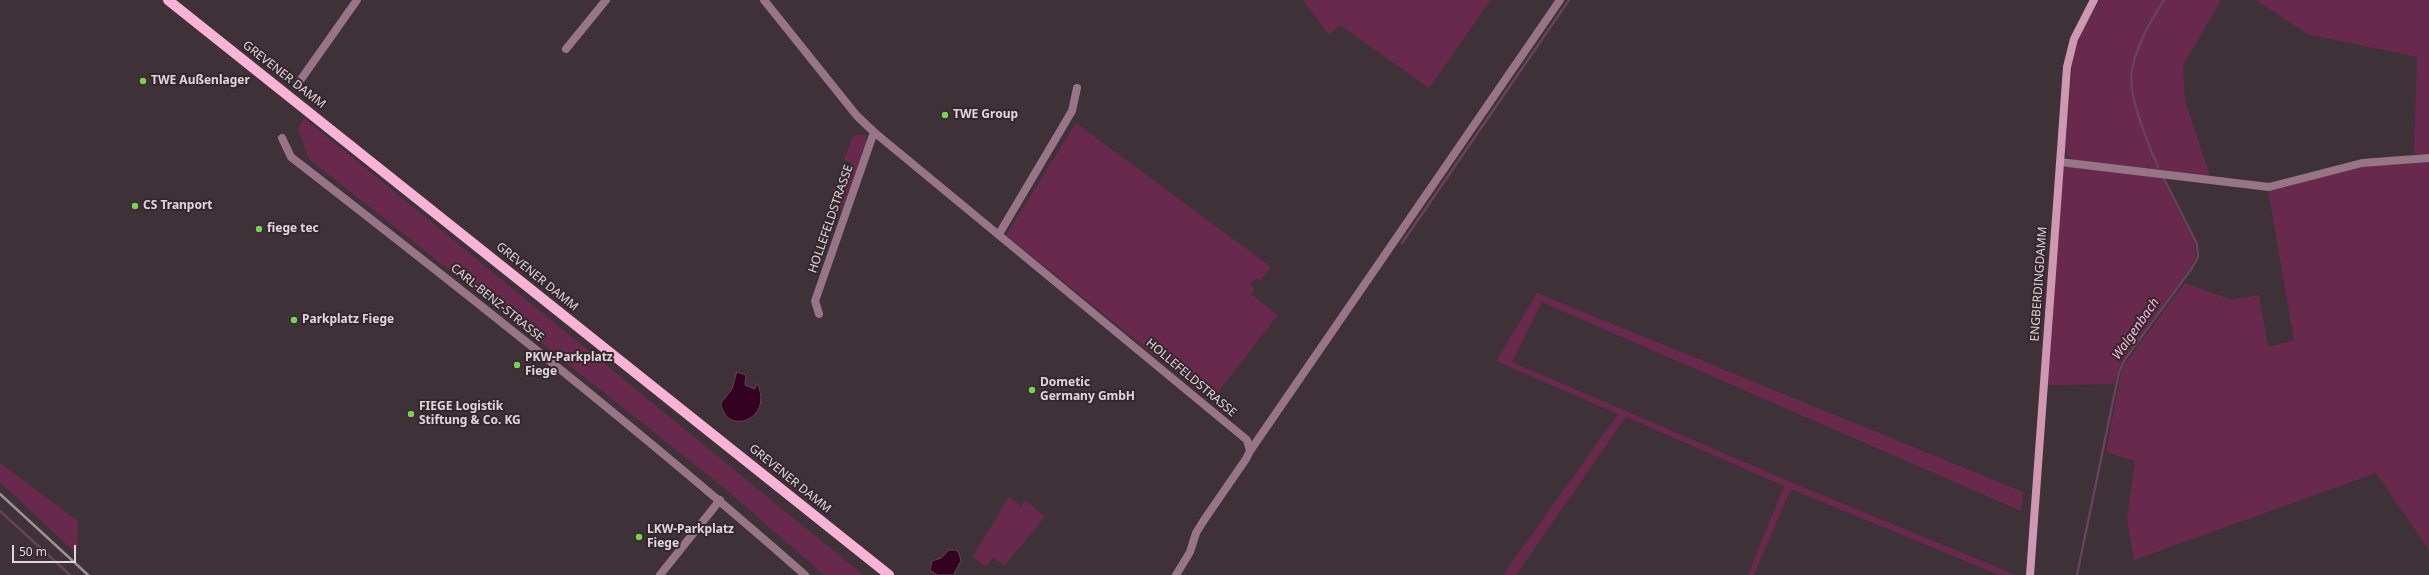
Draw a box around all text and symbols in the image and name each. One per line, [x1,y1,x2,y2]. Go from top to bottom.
street label: GREVENER DAMM [240,38,328,112]
place label: TWE Außenlager [151,74,250,88]
marker: TWE Außenlager [138,76,148,86]
place label: TWE Group [953,108,1018,122]
marker: TWE Group [940,110,950,120]
street label: HOLLEFELDSTRASSE [806,163,856,275]
place label: CS Tranport [143,199,213,213]
marker: CS Tranport [130,201,140,211]
place label: fiege tec [267,222,319,236]
marker: fiege tec [254,224,264,234]
street label: ENGBERDINGDAMM [2028,226,2050,342]
street label: GREVENER DAMM [493,240,581,314]
street label: CARL-BENZ-STRASSE [448,261,546,345]
water label: Walgenbach [2109,295,2163,363]
place label: Parkplatz Fiege [302,313,394,327]
marker: Parkplatz Fiege [289,315,299,325]
street label: HOLLEFELDSTRASSE [1143,336,1239,420]
place label: PKW-Parkplatz Fiege [525,351,613,379]
marker: PKW-Parkplatz Fiege [512,360,522,370]
place label: Dometic Germany GmbH [1040,376,1135,404]
marker: Dometic Germany GmbH [1027,385,1037,395]
place label: FIEGE Logistik Stiftung & Co. KG [419,400,521,428]
marker: FIEGE Logistik Stiftung & Co. KG [406,409,416,419]
street label: GREVENER DAMM [746,442,834,516]
place label: LKW-Parkplatz Fiege [647,523,734,551]
marker: LKW-Parkplatz Fiege [634,532,644,542]
scale bar [14,537,78,563]
text: 50 m [19,543,47,560]

